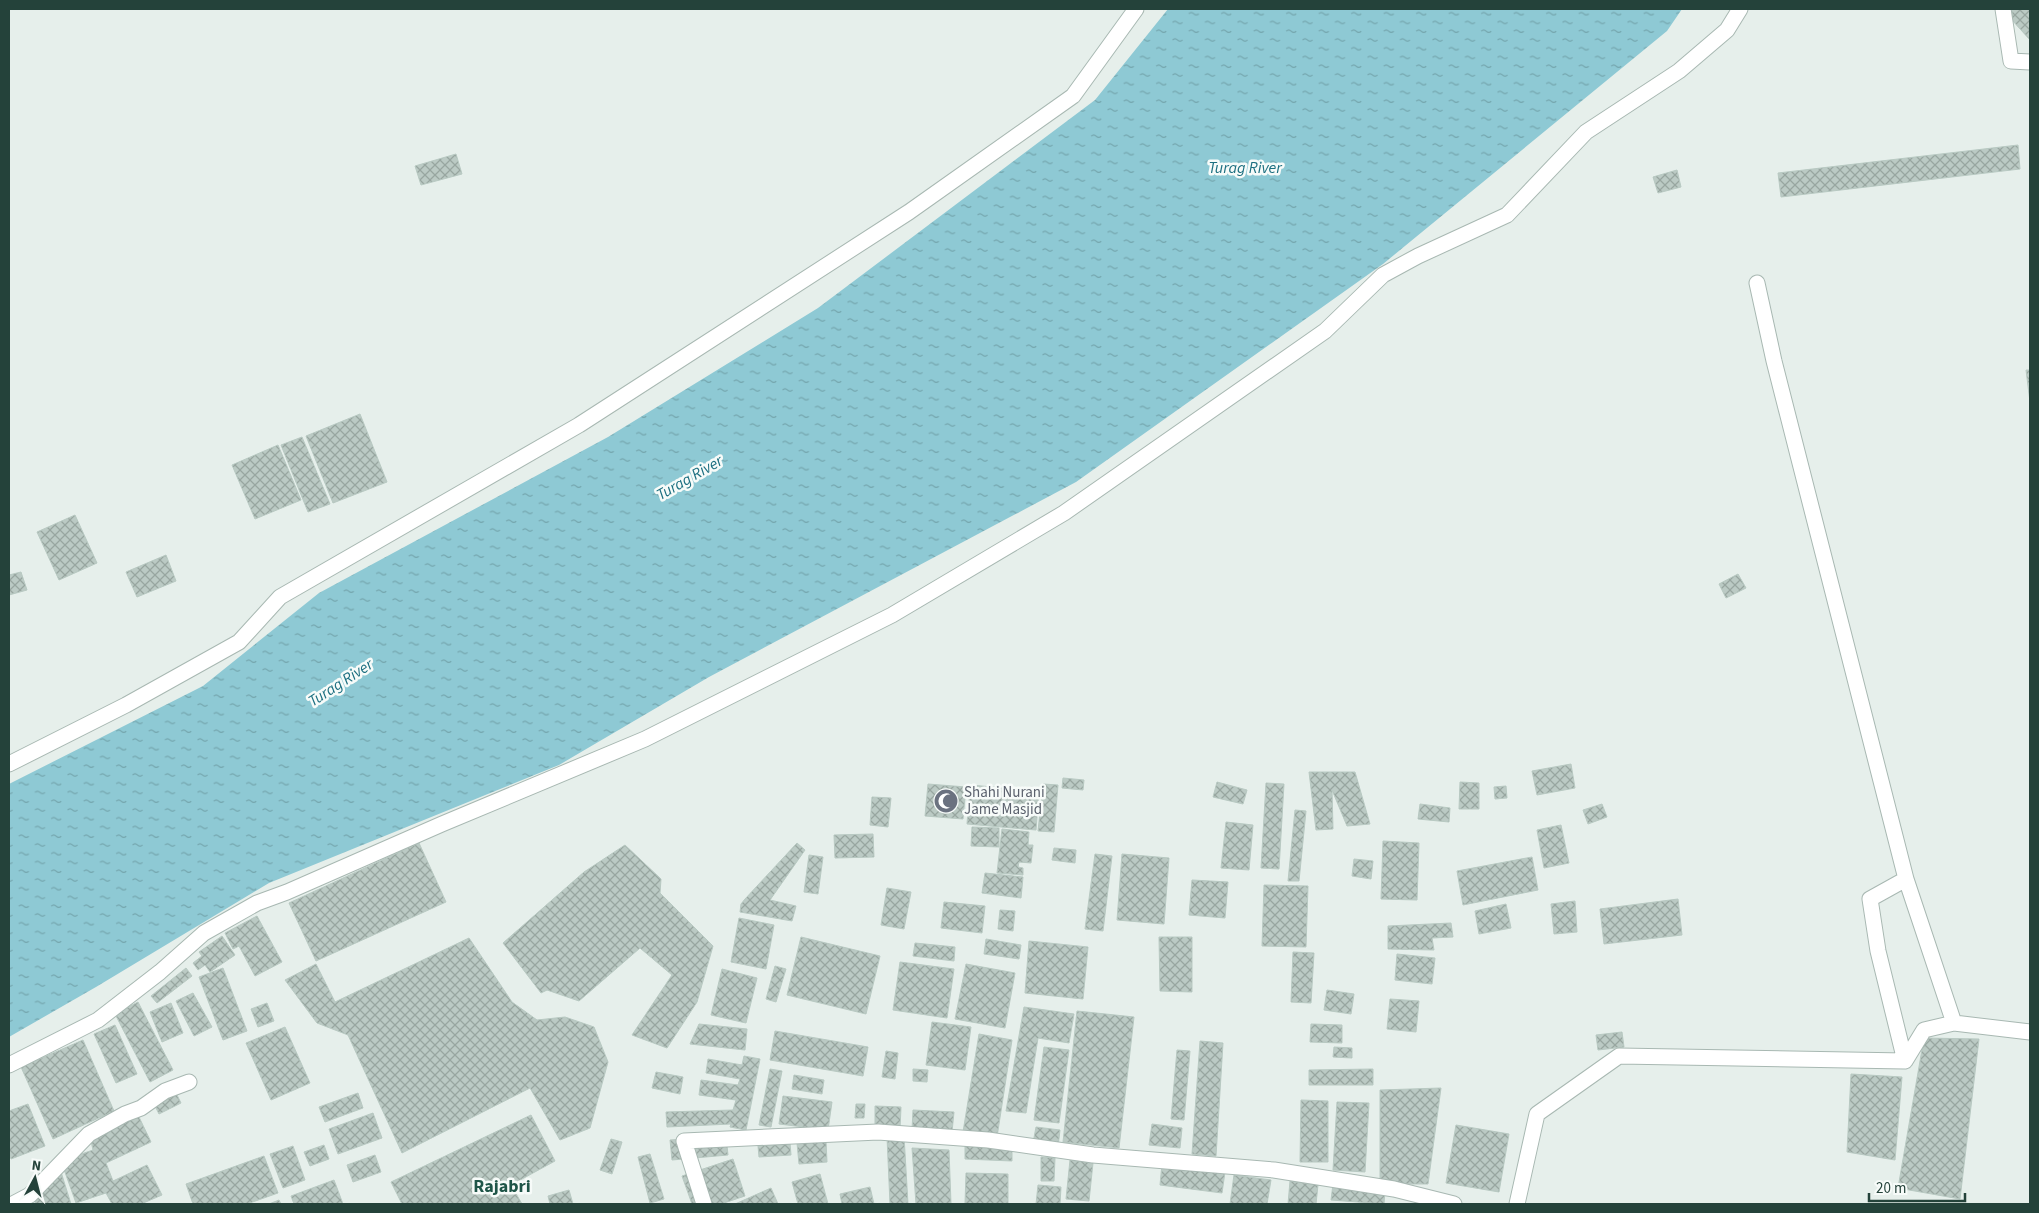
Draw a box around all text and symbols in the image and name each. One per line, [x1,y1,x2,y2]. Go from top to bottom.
water label: Turag River [1208,157,1283,179]
water label: Turag River [652,449,728,506]
water label: Turag River [304,653,379,712]
place label: Shahi Nurani Jame Masjid [964,782,1045,820]
mosque icon: Shahi Nurani Jame Masjid [933,788,959,814]
north arrow [10,1153,60,1203]
text: N [31,1156,42,1177]
scale bar [1869,1170,1965,1202]
district label: Rajabri [473,1174,531,1199]
text: 20 m [1876,1178,1906,1199]

